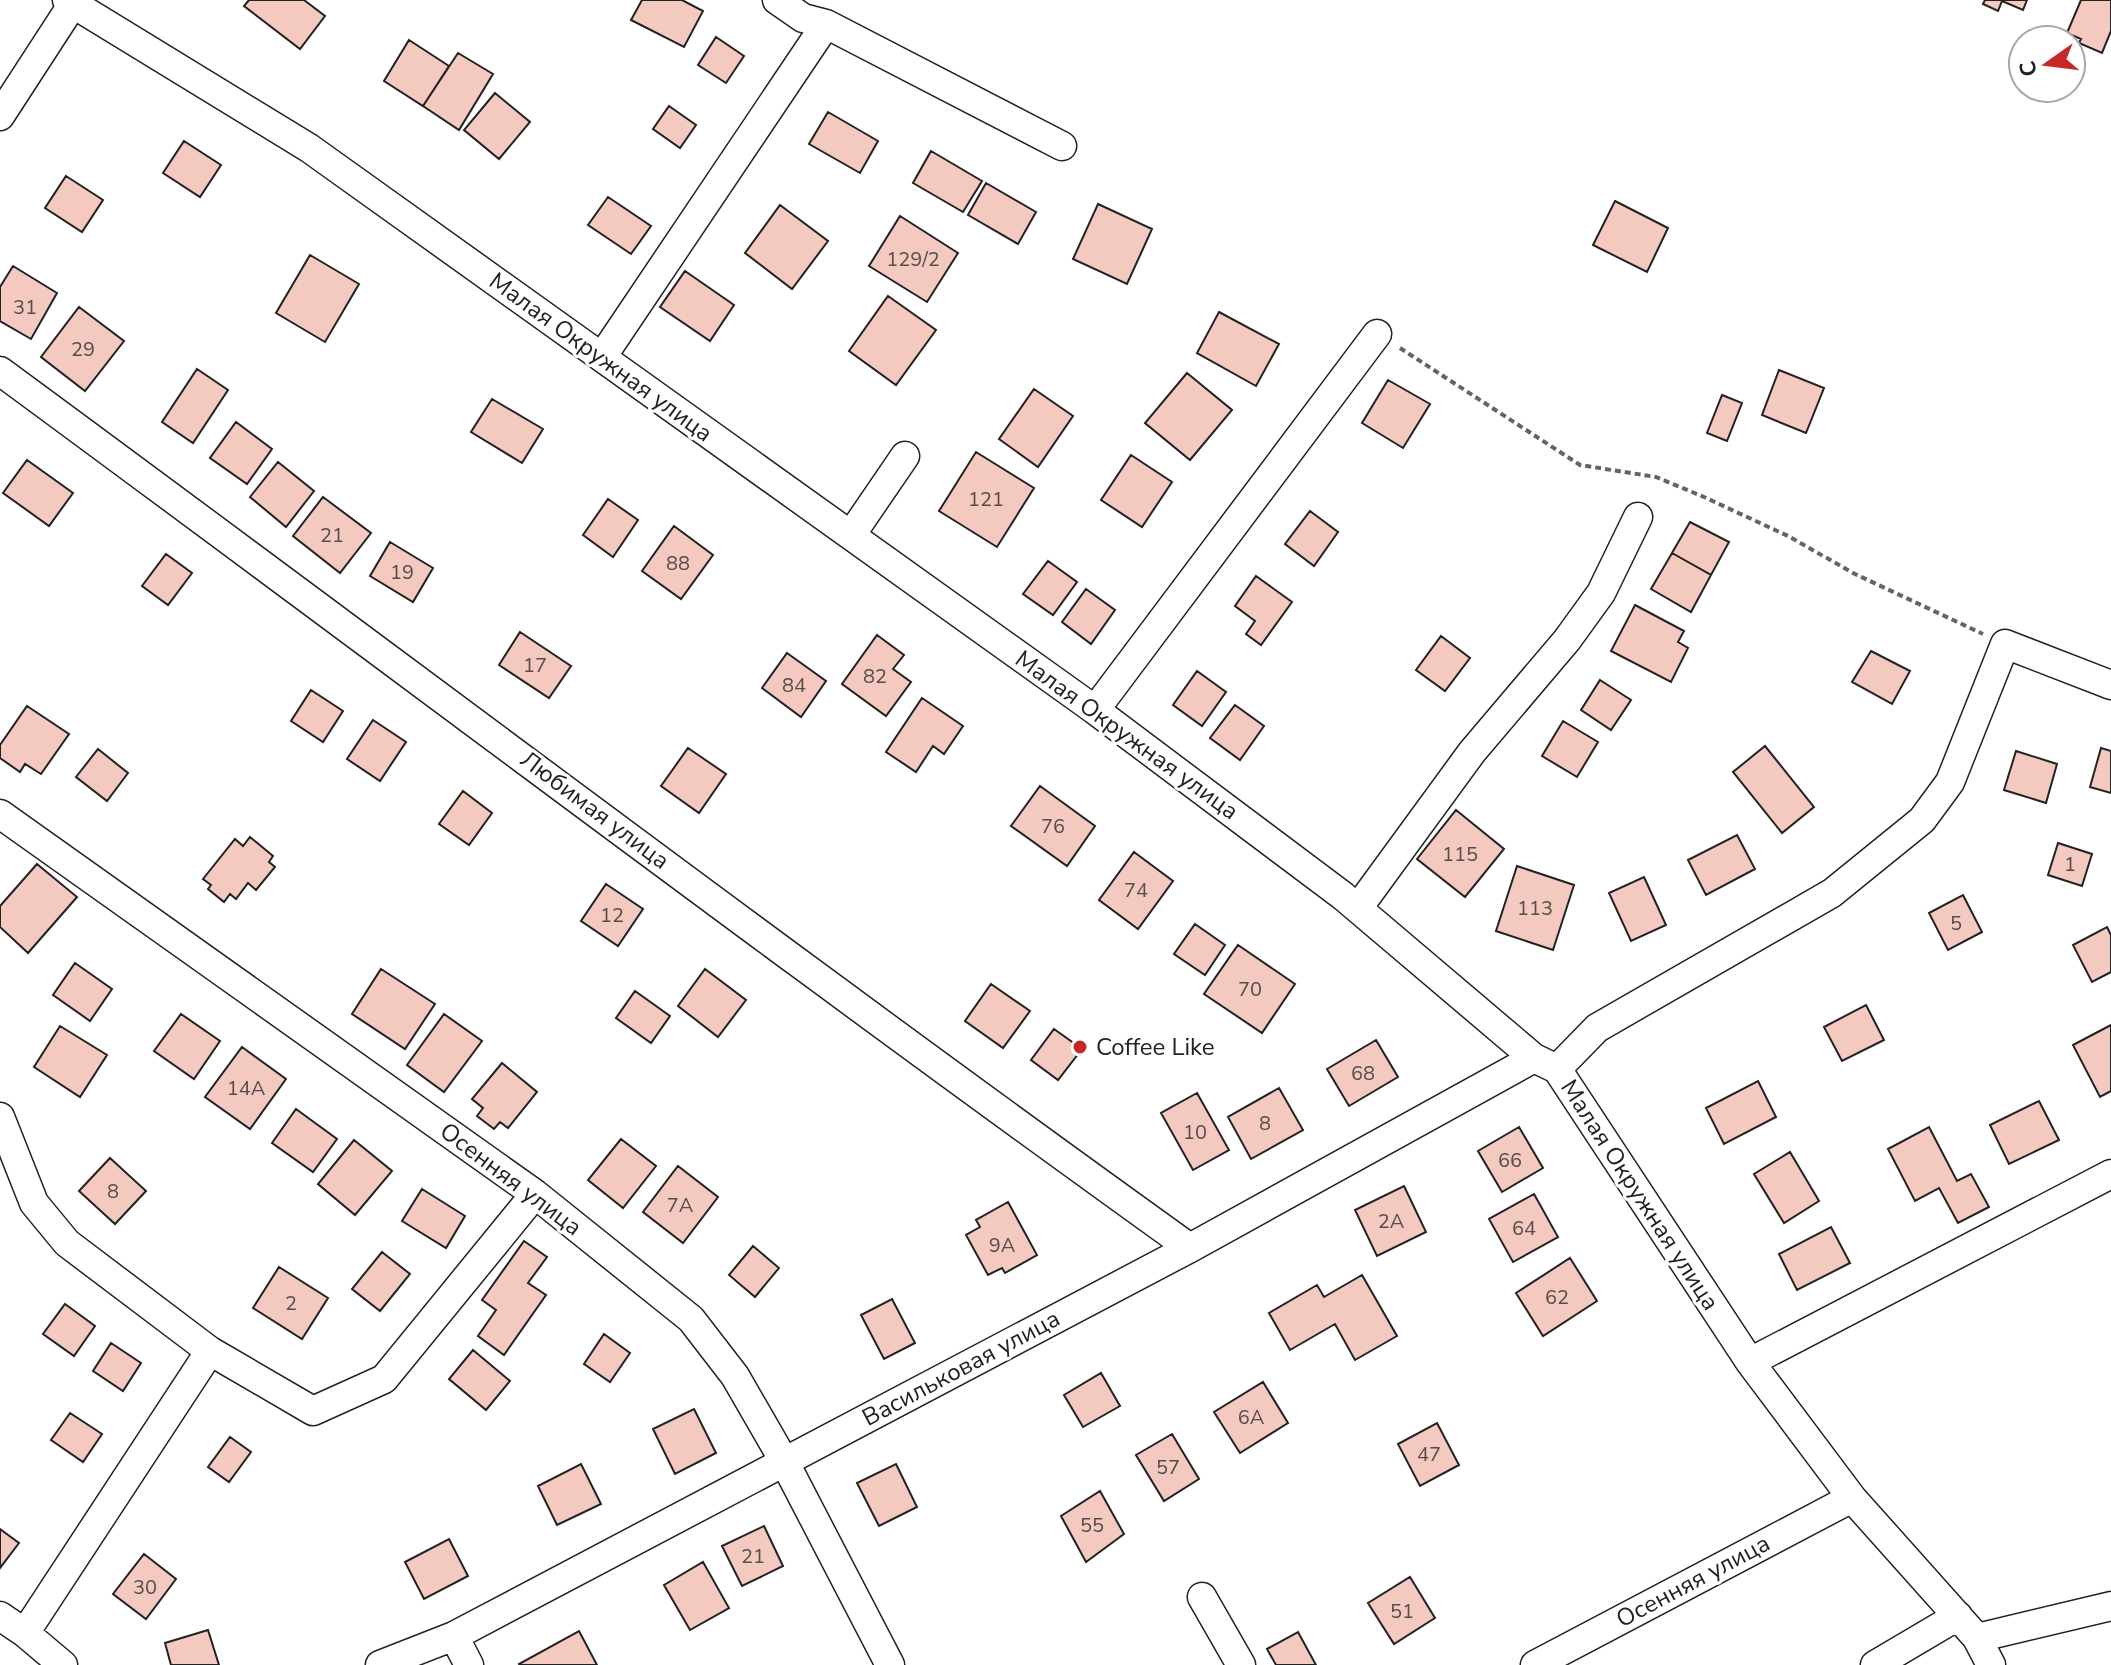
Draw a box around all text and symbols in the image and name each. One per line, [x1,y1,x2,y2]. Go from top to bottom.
north arrow [2007,24,2087,104]
text: С [2012,58,2045,79]
house number: 129/2 [886,246,940,273]
street label: Малая Окружная улица [483,265,719,449]
house number: 31 [13,294,37,321]
house number: 29 [71,336,95,363]
house number: 121 [968,486,1004,513]
house number: 21 [320,522,344,549]
house number: 88 [666,550,690,577]
house number: 19 [390,559,414,586]
street label: Малая Окружная улица [1009,643,1245,827]
house number: 17 [523,652,547,679]
house number: 82 [863,663,887,690]
house number: 84 [782,672,806,699]
street label: Любимая улица [514,743,676,877]
house number: 76 [1041,813,1065,840]
house number: 115 [1442,841,1478,868]
house number: 1 [2064,851,2076,878]
house number: 74 [1124,877,1148,904]
house number: 113 [1517,895,1553,922]
house number: 12 [600,902,624,929]
house number: 5 [1950,910,1962,937]
house number: 70 [1238,976,1262,1003]
place label: Coffee Like [1096,1031,1215,1063]
marker: Coffee Like [1071,1038,1089,1056]
house number: 68 [1351,1060,1375,1087]
street label: Малая Окружная улица [1553,1074,1727,1316]
house number: 14А [227,1075,266,1102]
house number: 8 [1259,1110,1271,1137]
street label: Осенняя улица [434,1115,588,1243]
house number: 10 [1183,1119,1207,1146]
house number: 66 [1498,1147,1522,1174]
house number: 8 [107,1178,119,1205]
house number: 7А [667,1192,694,1219]
house number: 2А [1378,1208,1405,1235]
house number: 64 [1512,1215,1536,1242]
house number: 9А [989,1232,1016,1259]
house number: 62 [1545,1284,1569,1311]
house number: 2 [285,1290,297,1317]
street label: Васильковая улица [857,1302,1065,1434]
house number: 6А [1238,1404,1265,1431]
house number: 47 [1417,1441,1441,1468]
house number: 57 [1156,1454,1180,1481]
house number: 55 [1080,1512,1104,1539]
street label: Осенняя улица [1610,1527,1776,1635]
house number: 21 [741,1543,765,1570]
house number: 30 [133,1574,157,1601]
house number: 51 [1390,1598,1414,1625]

